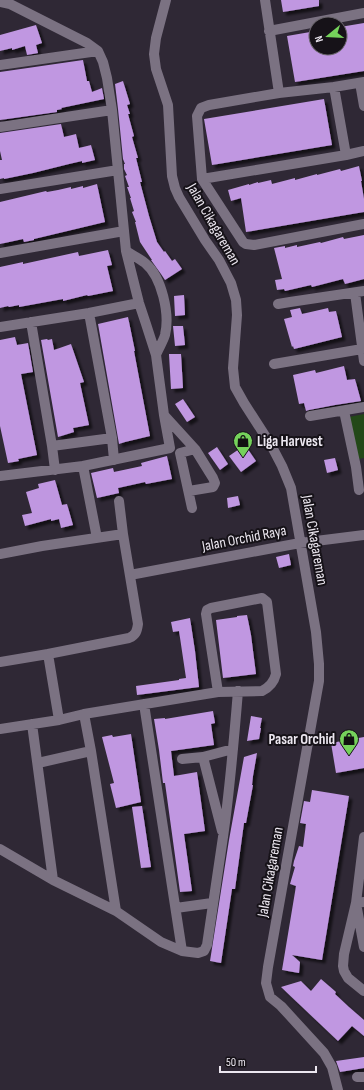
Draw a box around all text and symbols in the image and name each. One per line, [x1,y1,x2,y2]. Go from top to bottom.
north arrow [308,16,348,56]
text: N [312,34,326,44]
street label: Jalan Cikagareman [182,179,245,269]
shop icon: Liga Harvest [232,430,254,458]
place label: Liga Harvest [257,432,323,451]
street label: Jalan Cikagareman [297,493,332,587]
street label: Jalan Orchid Raya [199,521,288,556]
shop icon: Pasar Orchid [338,728,360,756]
place label: Pasar Orchid [269,730,335,749]
street label: Jalan Cikagareman [253,825,288,920]
scale bar [220,1048,316,1074]
text: 50 m [226,1055,246,1070]

